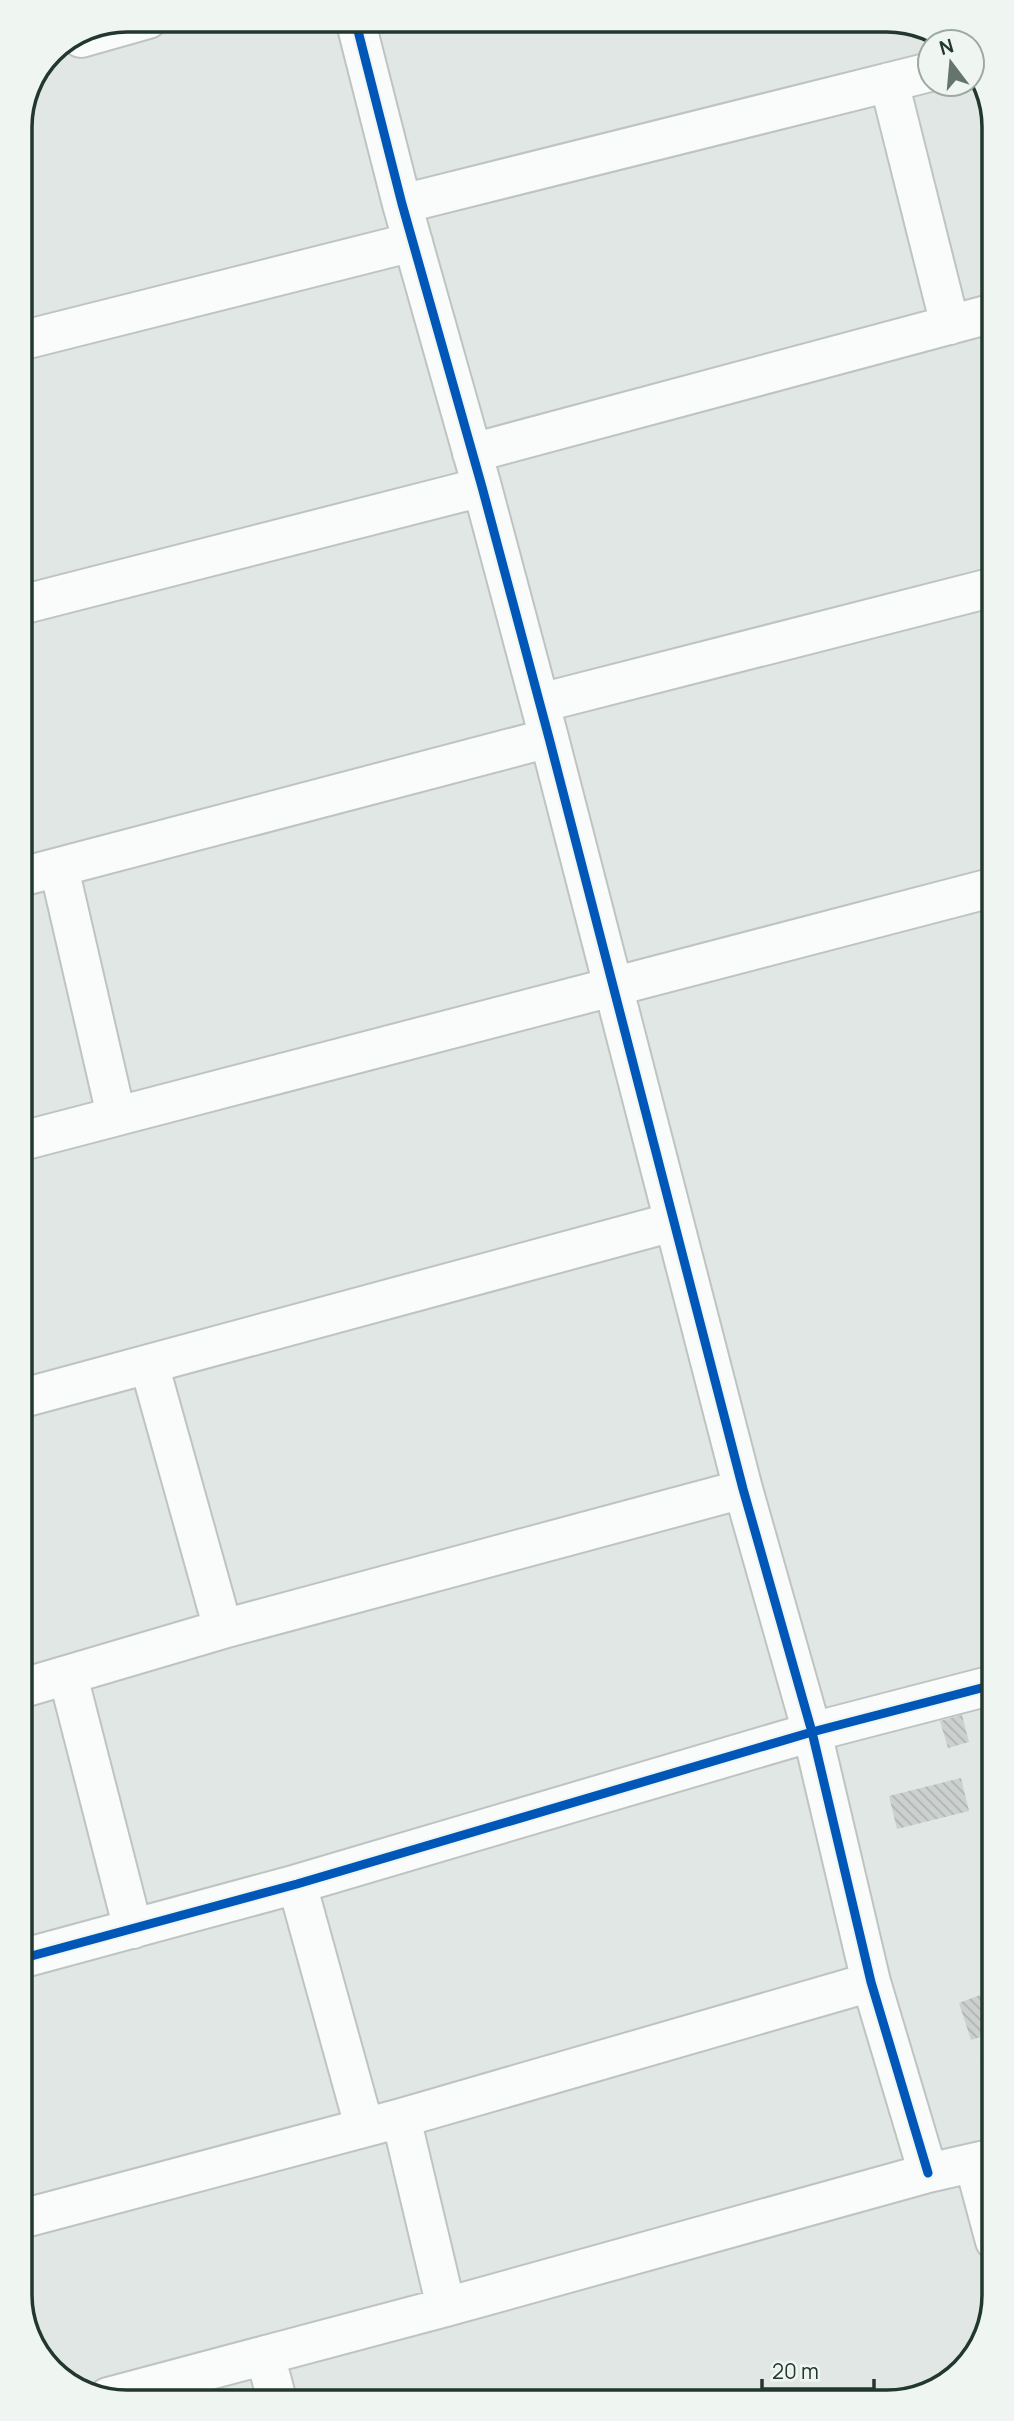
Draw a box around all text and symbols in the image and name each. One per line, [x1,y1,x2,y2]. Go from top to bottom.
north arrow [916,28,986,98]
text: N [936,32,956,61]
scale bar [762,2348,874,2392]
text: 20 m [772,2357,819,2385]

